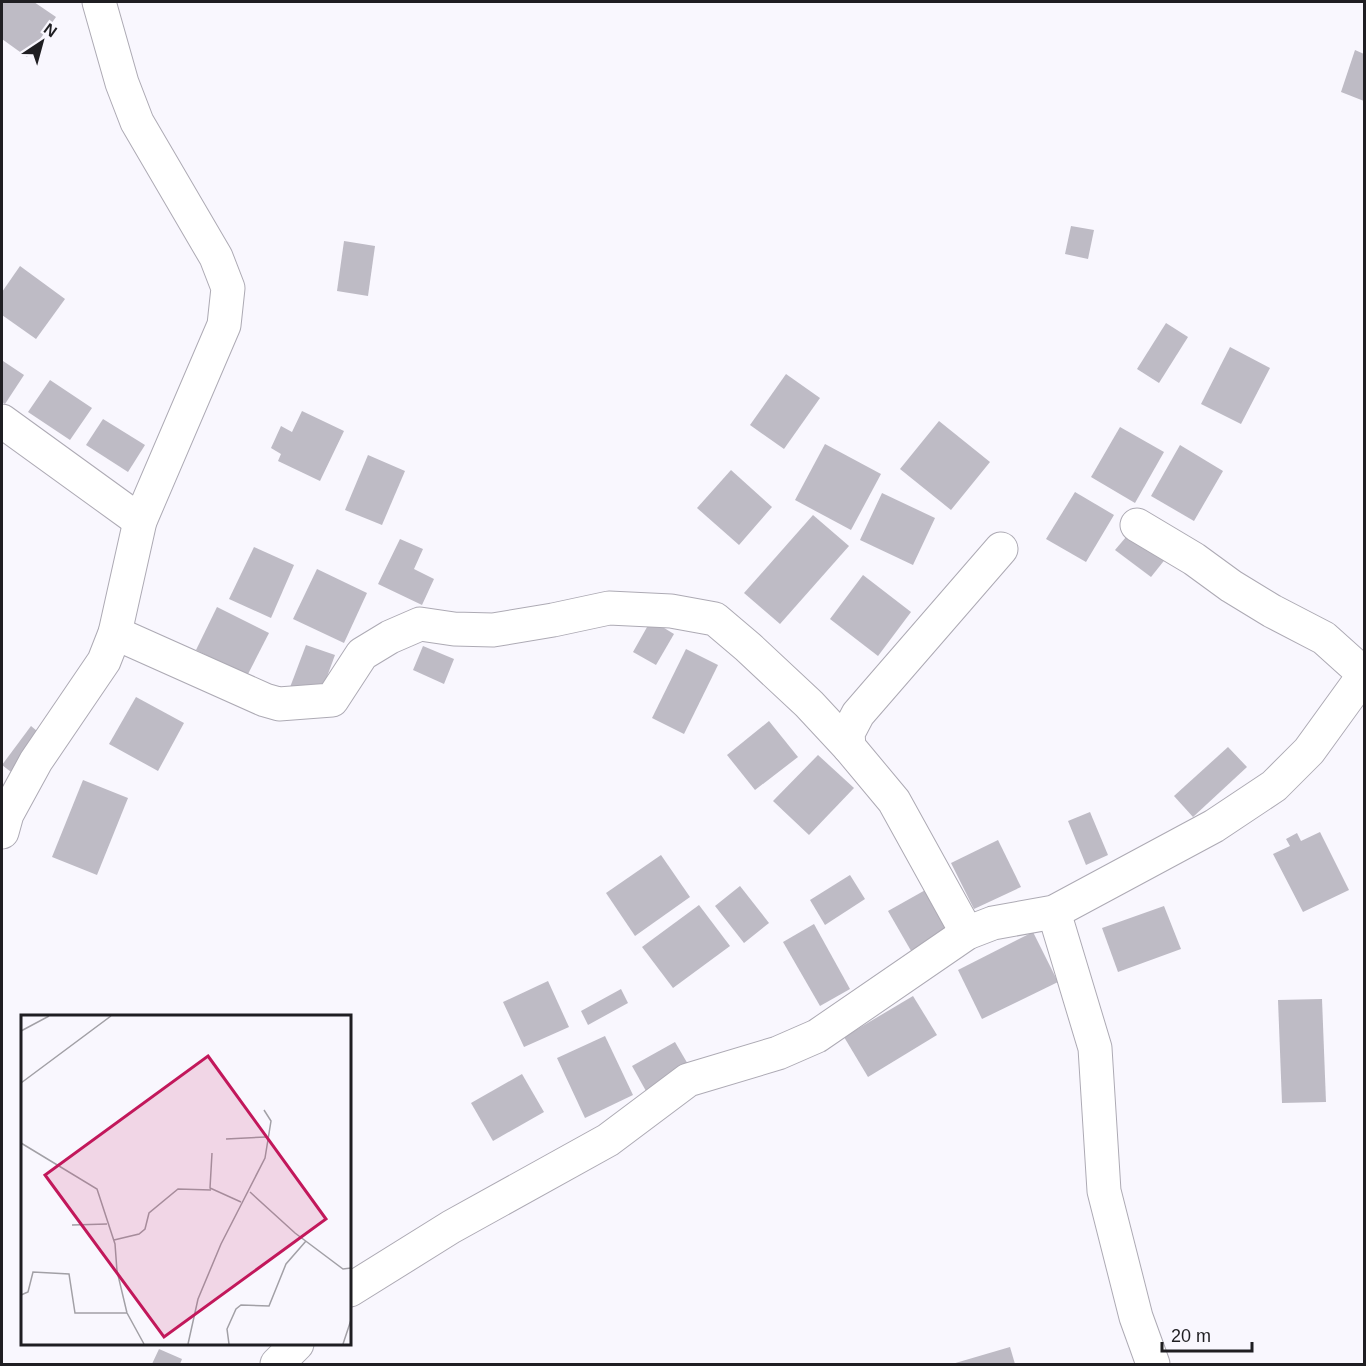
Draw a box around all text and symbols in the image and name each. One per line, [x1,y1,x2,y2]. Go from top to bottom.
north arrow [12,12,72,72]
text: N [41,20,60,41]
inset map [21,1015,351,1345]
scale bar [1162,1315,1252,1353]
text: 20 m [1171,1326,1211,1346]

